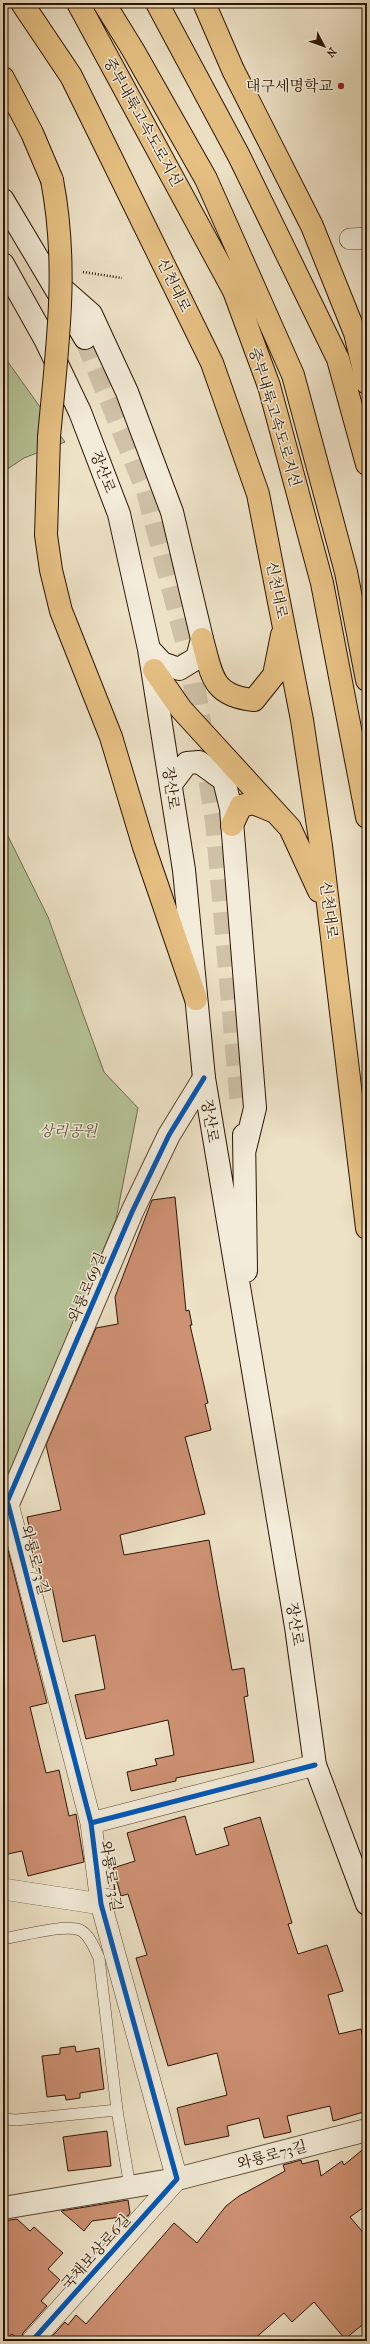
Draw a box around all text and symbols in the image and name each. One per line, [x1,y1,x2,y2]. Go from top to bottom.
north arrow [304,26,344,66]
text: N [323,45,339,60]
street label: 중부내륙고속도로지선 [100,54,186,190]
place label: 대구세명학교 [246,77,333,95]
marker: 대구세명학교 [336,81,346,91]
street label: 신천대로 [153,255,195,315]
street label: 중부내륙고속도로지선 [245,345,305,489]
street label: 장산로 [87,448,119,496]
street label: 신천대로 [263,560,291,621]
street label: 장산로 [159,765,183,811]
street label: 신천대로 [317,880,342,940]
street label: 장산로 [198,1098,222,1144]
park label: 상리공원 [39,1122,98,1140]
street label: 와룡로69길 [64,1249,110,1325]
street label: 와룡로73길 [17,1523,53,1597]
street label: 장산로 [283,1601,307,1647]
street label: 와룡로73길 [97,1839,125,1913]
street label: 와룡로73길 [235,2137,309,2173]
street label: 국채보상로6길 [58,2211,134,2293]

